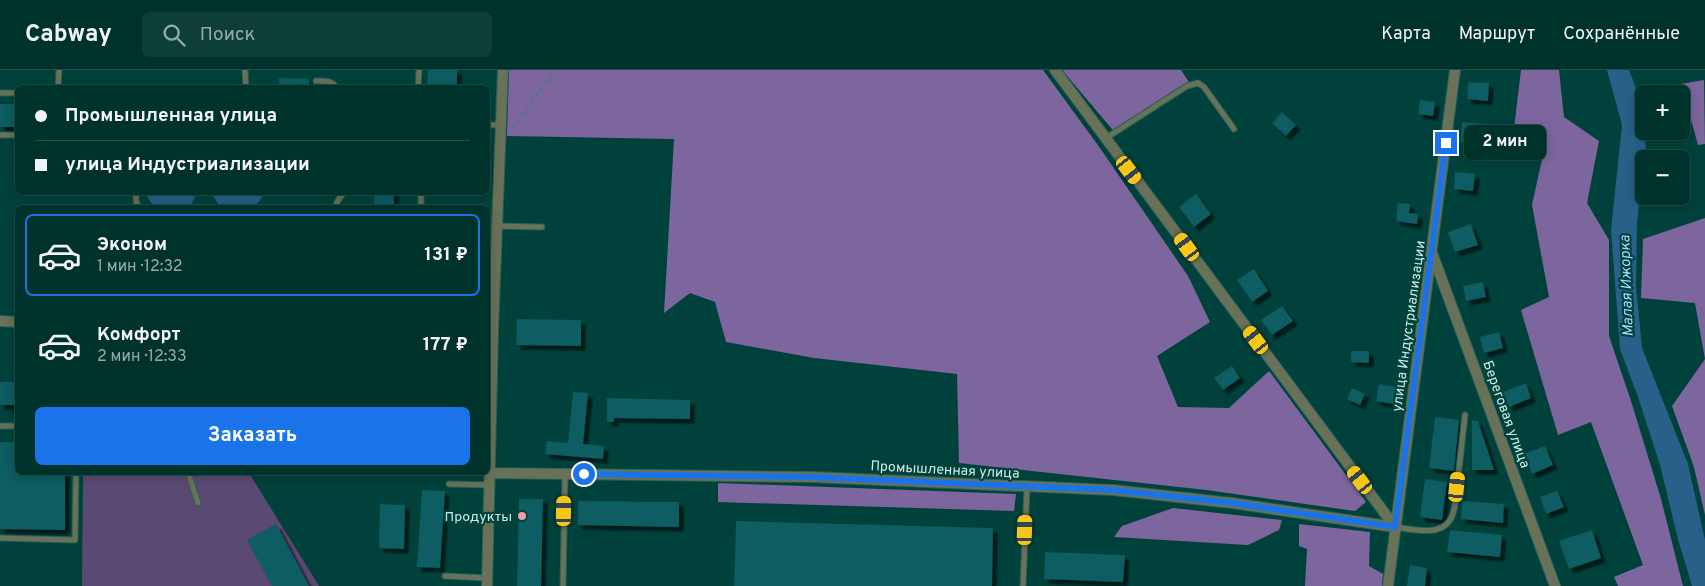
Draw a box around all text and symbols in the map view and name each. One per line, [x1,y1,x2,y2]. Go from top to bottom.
search box [142,12,492,57]
text: Cabway [25,20,112,50]
icon: search [160,21,188,49]
text: Поиск [200,23,255,47]
text: Карта [1381,23,1431,46]
text: Маршрут [1459,23,1535,46]
text: Сохранённые [1563,23,1680,46]
map controls [1635,85,1690,205]
button: + [1635,85,1690,140]
text: Промышленная улица [65,104,277,128]
callout: 2 мин [1464,126,1546,160]
route end [1435,132,1457,154]
text: 2 мин [1483,132,1527,152]
button: − [1635,150,1690,205]
text: улица Индустриализации [65,153,310,177]
car [1113,154,1144,186]
car [1172,230,1201,264]
icon: car [37,233,82,278]
text: Эконом [97,233,167,257]
water label: Малая Ижорка [1616,235,1639,337]
street label: улица Индустриализации [1389,239,1430,413]
text: 131 ₽ [424,243,468,267]
text: 1 мин · 12:32 [97,257,183,277]
icon: car [37,323,82,368]
text: Комфорт [97,323,180,347]
car [1240,324,1271,356]
text: 177 ₽ [423,333,468,357]
text: 2 мин · 12:33 [97,347,187,367]
street label: Береговая улица [1478,358,1533,471]
button: Заказать [35,407,470,465]
street label: Промышленная улица [870,458,1020,483]
route start [573,463,595,485]
car [1344,464,1375,496]
car [1447,471,1466,503]
car [556,496,571,526]
place label: Продукты [445,509,512,526]
marker: Продукты [516,510,528,522]
car [1016,515,1033,545]

